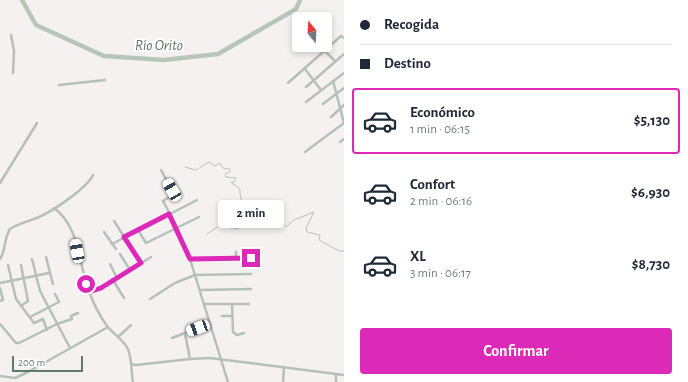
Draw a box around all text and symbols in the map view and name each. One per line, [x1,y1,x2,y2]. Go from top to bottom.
north arrow [292,12,332,52]
map controls [292,12,332,52]
text: Recogida [384,17,439,32]
water label: Río Orito [135,38,183,53]
text: Destino [384,56,431,71]
icon: car [362,103,398,139]
text: Económico [410,105,475,120]
text: $5,130 [634,113,670,128]
text: 1 min · 06:15 [410,123,470,136]
icon: car [362,175,398,211]
car [161,177,183,203]
text: Confort [410,177,455,192]
text: $6,930 [631,185,670,200]
text: 2 min · 06:16 [410,195,472,208]
callout: 2 min [218,200,284,228]
text: 2 min [237,207,265,220]
car [69,238,85,264]
icon: car [362,247,398,283]
route end [242,249,260,267]
text: XL [410,249,426,264]
text: $8,730 [632,257,670,272]
text: 3 min · 06:17 [410,267,471,280]
route start [77,275,95,293]
car [185,318,211,338]
button: Confirmar [360,328,672,374]
scale bar [12,354,83,373]
text: 200 m [18,357,45,368]

